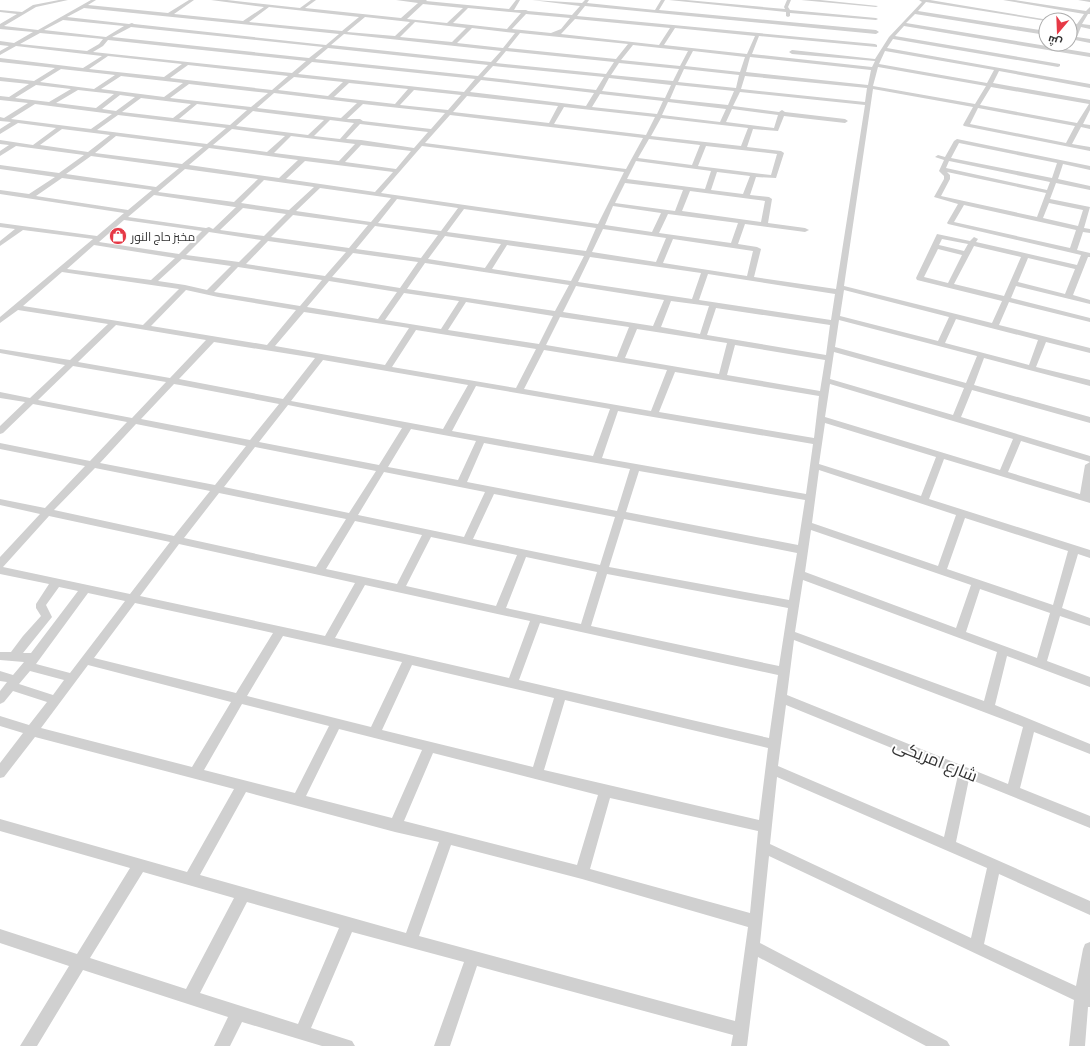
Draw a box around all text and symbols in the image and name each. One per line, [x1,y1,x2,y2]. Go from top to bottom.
north arrow [1038,12,1078,52]
text: ش [1046,33,1064,50]
shop icon: مخبز حاج النور [108,226,128,246]
place label: مخبز حاج النور [130,229,195,245]
street label: شارع امريكى [890,733,981,788]

